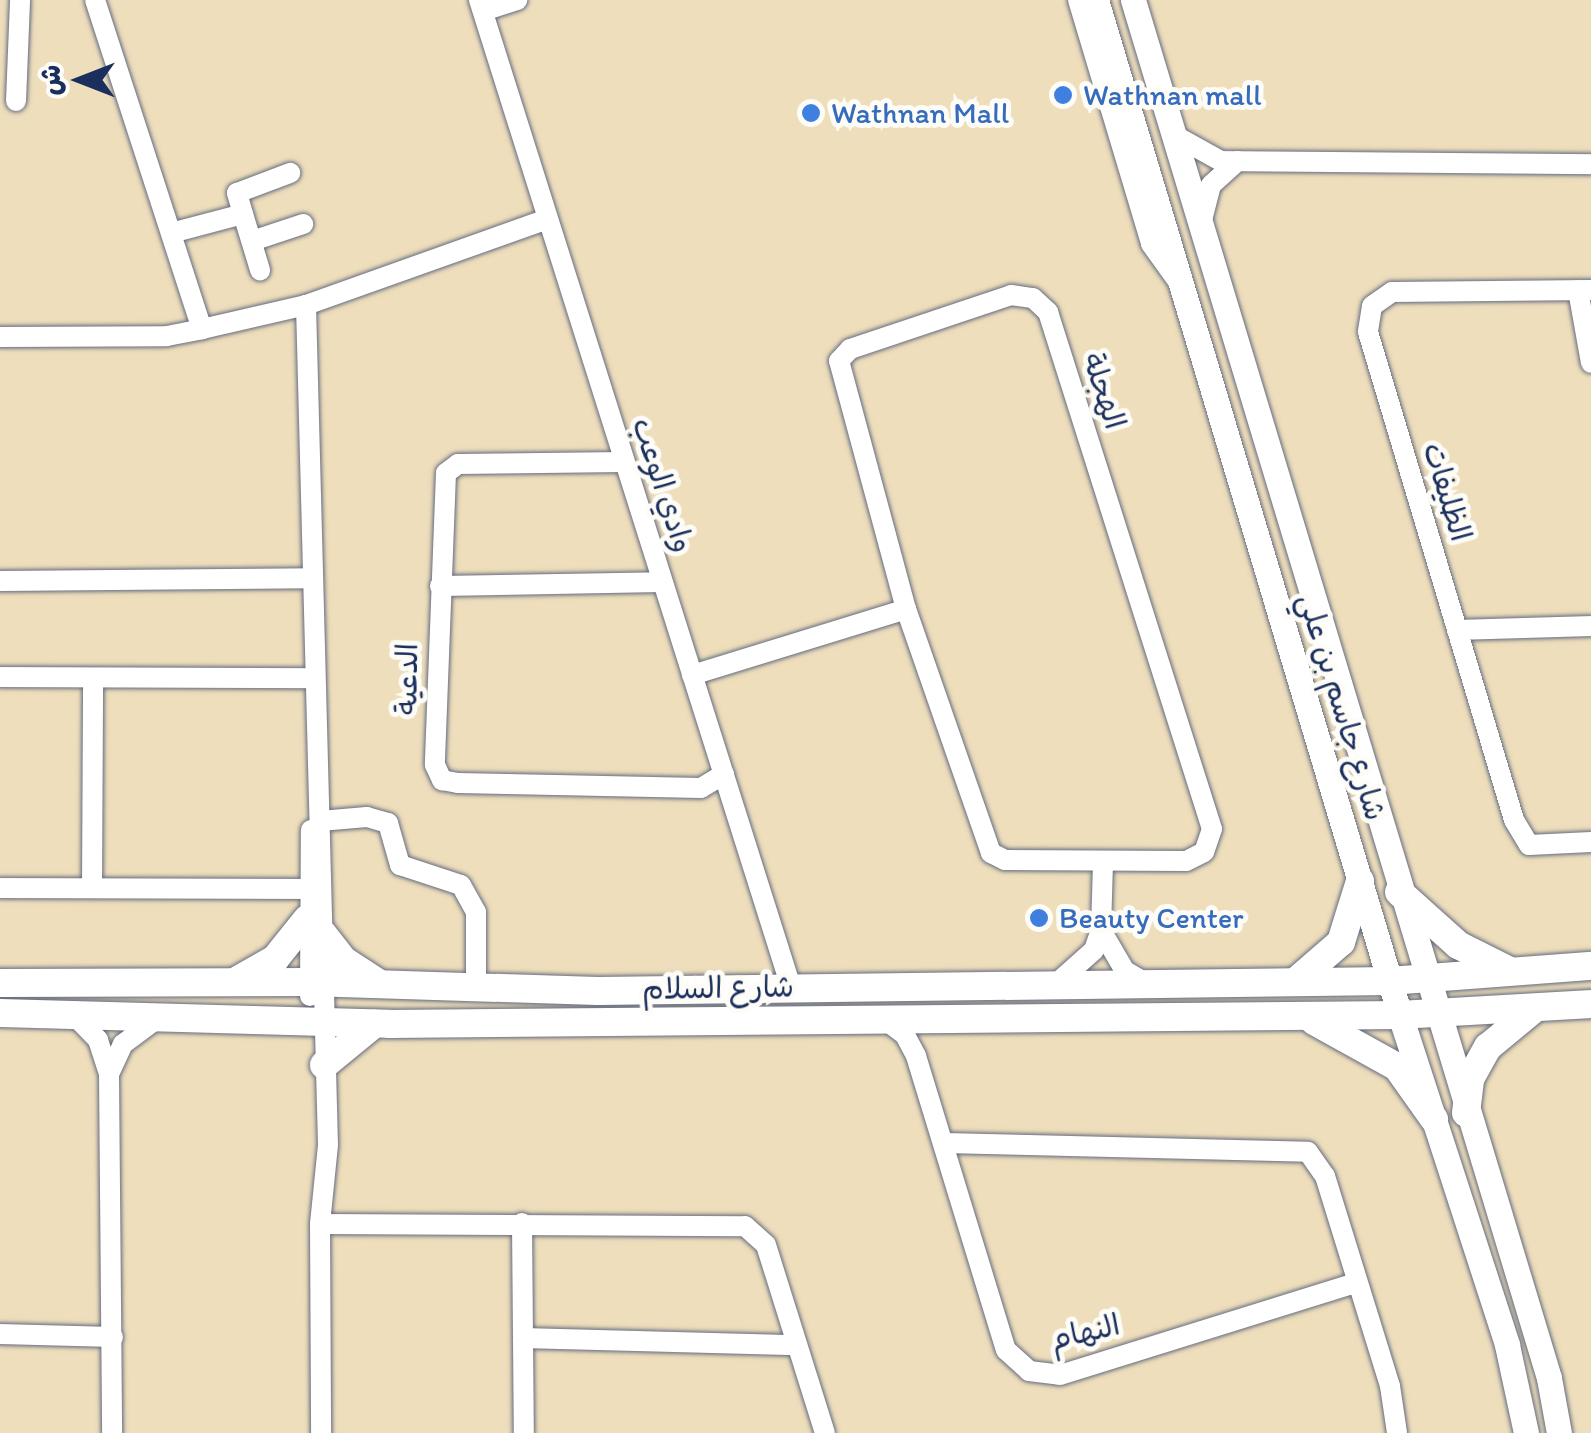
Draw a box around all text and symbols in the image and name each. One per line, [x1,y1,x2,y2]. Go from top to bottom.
north arrow [30,30,130,130]
text: ش [33,65,67,95]
place label: Wathnan mall [1083,77,1263,113]
marker: Wathnan mall [1052,84,1074,106]
place label: Wathnan Mall [831,95,1009,131]
marker: Wathnan Mall [800,102,822,124]
street label: الهجلة [1075,348,1133,434]
street label: وادي الوعب [624,413,702,557]
street label: الظليفات [1415,438,1479,546]
street label: شارع جاسم بن علي [1290,589,1394,825]
street label: الدعية [388,643,426,715]
place label: Beauty Center [1059,900,1244,936]
marker: Beauty Center [1028,907,1050,929]
street label: شارع السلام [642,969,794,1007]
street label: النهام [1047,1307,1123,1357]

